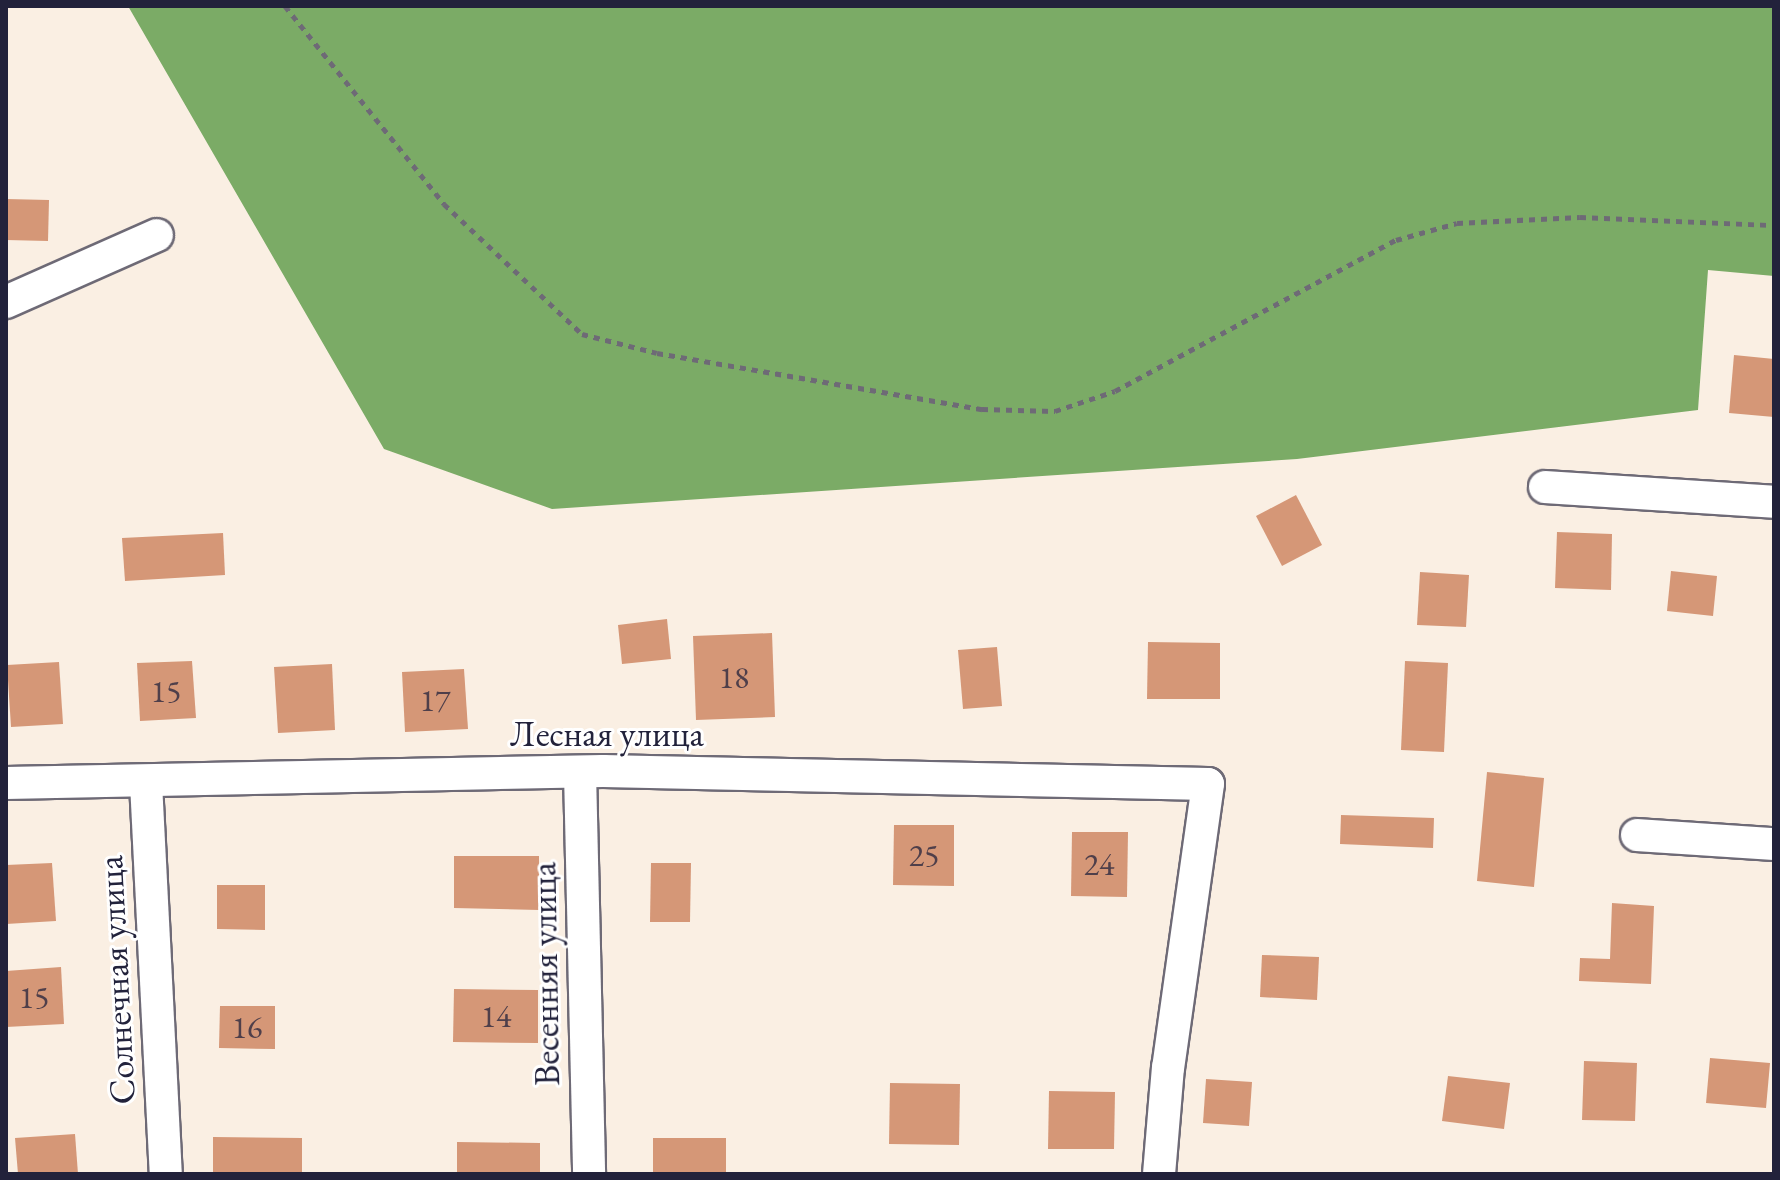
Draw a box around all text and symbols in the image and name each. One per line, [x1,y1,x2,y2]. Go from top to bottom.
house number: 18 [719,658,749,696]
house number: 15 [151,672,181,710]
house number: 17 [420,681,450,719]
street label: Лесная улица [510,712,704,756]
house number: 25 [909,836,939,874]
house number: 24 [1084,845,1114,883]
street label: Солнечная улица [88,854,144,1106]
street label: Весенняя улица [521,862,569,1086]
house number: 15 [19,978,49,1016]
house number: 14 [481,997,511,1035]
house number: 16 [232,1008,262,1046]

